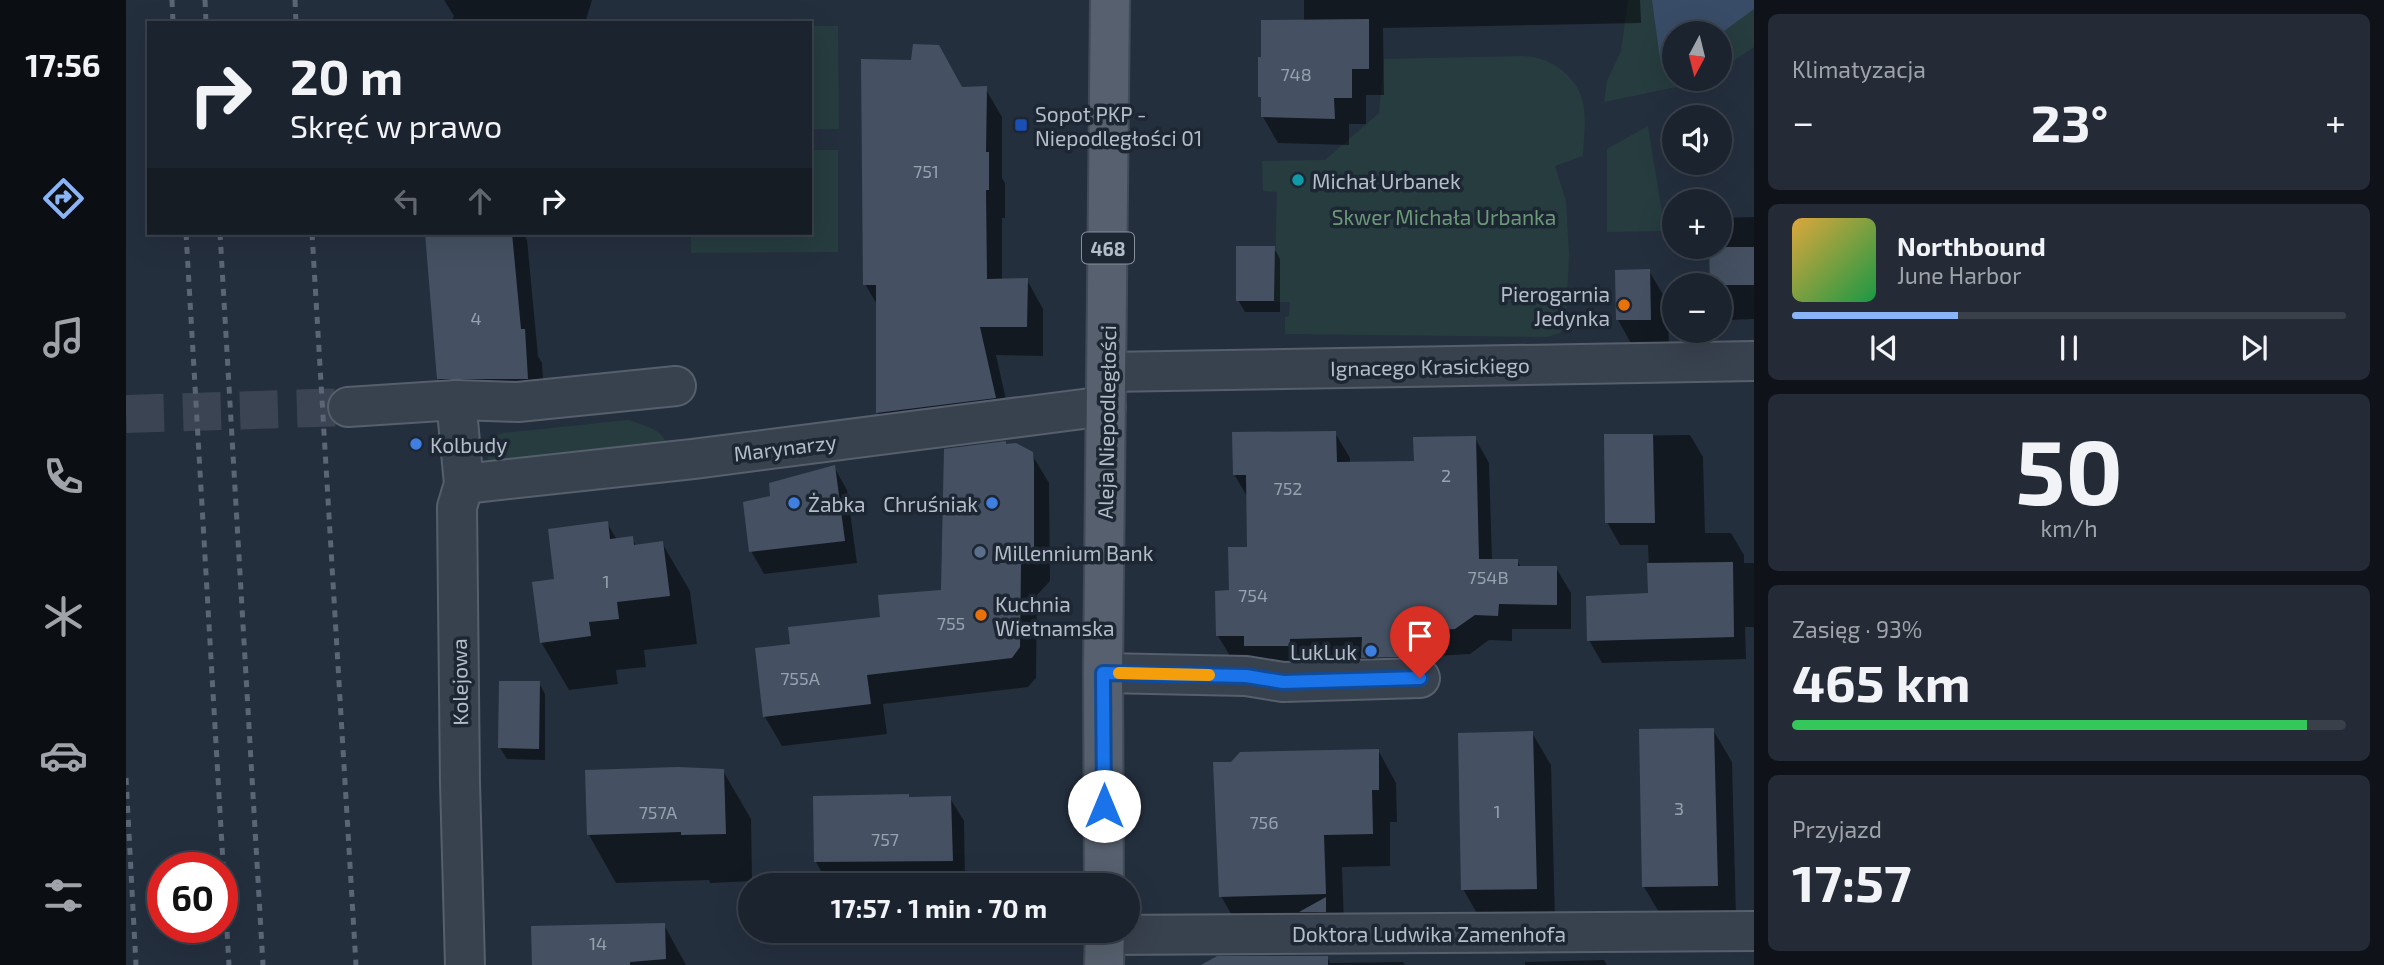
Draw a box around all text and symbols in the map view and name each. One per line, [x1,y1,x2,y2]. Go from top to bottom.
north arrow [1662,21,1732,91]
map controls [1662,21,1732,343]
text: 17:56 [25,45,101,83]
text: 20 m [290,46,403,105]
icon: right [175,49,266,140]
text: Klimatyzacja [1792,55,1926,83]
house number: 748 [1280,63,1312,85]
text: 23° [2031,90,2108,152]
text: − [1792,98,1814,144]
text: + [2325,98,2346,144]
place label: Sopot PKP - Niepodległości 01 [1035,101,1202,150]
button: sound [1662,105,1732,175]
text: Skręć w prawo [290,106,502,144]
marker: Sopot PKP - Niepodległości 01 [1013,117,1029,133]
house number: 751 [913,160,939,182]
place label: Michał Urbanek [1312,168,1461,193]
marker: Michał Urbanek [1290,172,1306,188]
icon: directions [39,174,88,223]
icon: left [388,182,426,220]
icon: ahead [461,182,499,220]
icon: right [534,182,572,220]
button: + [1662,189,1732,259]
park label: Skwer Michała Urbanka [1332,204,1556,229]
text: Northbound [1897,230,2046,261]
road number: 468 [1082,232,1134,264]
text: June Harbor [1897,261,2021,289]
button: − [1662,273,1732,343]
place label: Pierogarnia Jedynka [1501,281,1610,330]
marker: Pierogarnia Jedynka [1616,297,1632,313]
house number: 4 [470,307,482,329]
icon: music [39,313,88,362]
street label: Aleja Niepodległości [1092,325,1121,519]
icon: previous [1865,329,1903,367]
icon: pause [2050,329,2088,367]
icon: next [2235,329,2273,367]
street label: Ignacego Krasickiego [1330,352,1530,380]
text: 50 [2015,414,2123,523]
street label: Marynarzy [732,428,838,466]
place label: Kolbudy [430,432,507,457]
marker: Kolbudy [408,436,424,452]
icon: phone [39,452,88,501]
house number: 2 [1441,464,1451,486]
house number: 752 [1274,477,1302,499]
place label: Żabka [808,491,866,516]
place label: Chruśniak [883,491,978,516]
marker: Żabka [786,495,802,511]
marker: Chruśniak [984,495,1000,511]
text: km/h [2040,514,2098,542]
place label: Millennium Bank [994,540,1154,565]
marker: Millennium Bank [972,544,988,560]
house number: 754B [1467,566,1509,588]
house number: 1 [602,570,610,592]
house number: 754 [1238,584,1268,606]
place label: Kuchnia Wietnamska [995,591,1114,640]
icon: climate [39,592,88,641]
pin [1390,606,1450,678]
marker: Kuchnia Wietnamska [973,607,989,623]
house number: 755 [937,612,965,634]
text: Zasięg · 93% [1792,615,1922,643]
icon: arrive [1401,617,1439,655]
street label: Kolejowa [446,638,473,726]
place label: LukLuk [1290,639,1357,664]
marker: LukLuk [1363,643,1379,659]
text: 465 km [1792,650,1971,712]
house number: 755A [780,667,821,689]
icon: car [39,731,88,780]
position arrow [1067,769,1141,843]
house number: 3 [1674,797,1684,819]
house number: 1 [1493,800,1501,822]
house number: 757A [639,801,678,823]
house number: 756 [1249,811,1279,833]
text: Przyjazd [1792,815,1882,843]
house number: 757 [871,828,899,850]
text: 17:57 [1792,850,1911,912]
speed limit sign: 60 [147,852,238,943]
icon: filters [39,871,88,920]
text: 17:57 · 1 min · 70 m [831,892,1047,923]
street label: Doktora Ludwika Zamenhofa [1292,921,1566,946]
house number: 14 [589,932,607,954]

